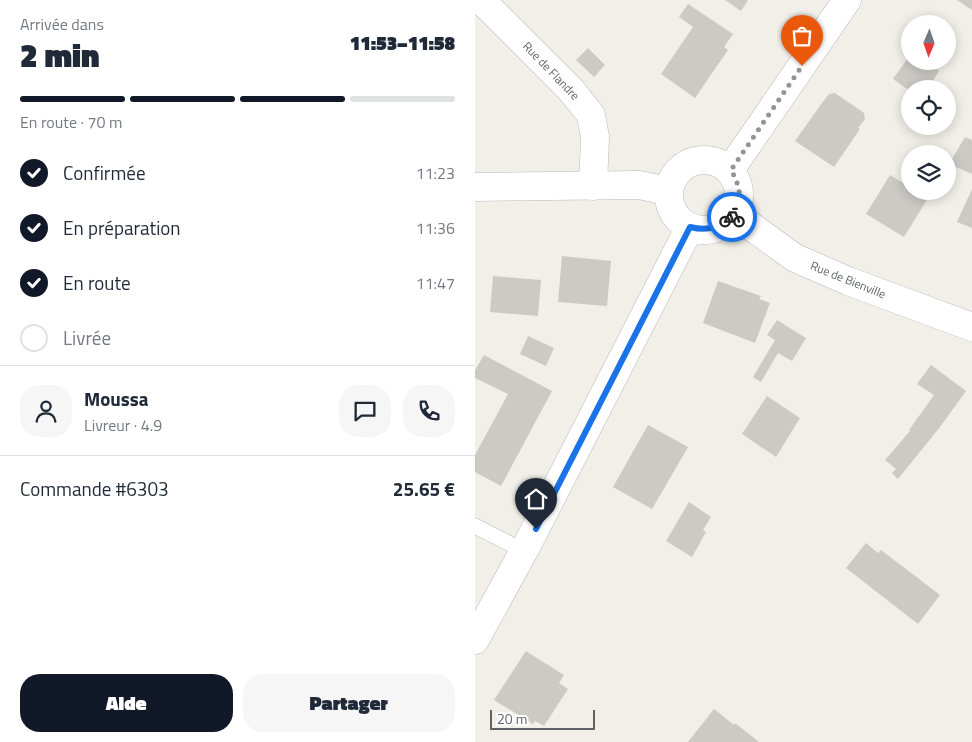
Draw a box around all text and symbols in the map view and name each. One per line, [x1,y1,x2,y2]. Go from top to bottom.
text: Arrivée dans [20,12,104,36]
pin [781,15,823,66]
north arrow [901,15,956,70]
map controls [901,15,956,200]
icon: bag [788,22,816,50]
text: 11:53–11:58 [350,28,455,57]
text: 2 min [20,31,100,79]
street label: Rue de Flandre [518,37,584,104]
button: locate [901,80,956,135]
text: En route · 70 m [20,110,122,134]
button: layers [901,145,956,200]
text: Confirmée [63,158,145,187]
icon: check [20,159,48,187]
text: 11:23 [416,161,455,185]
courier [707,192,757,242]
icon: bike [718,203,746,231]
text: En préparation [63,213,181,242]
icon: check [20,214,48,242]
text: 11:36 [416,216,455,240]
street label: Rue de Bienville [808,256,889,303]
text: En route [63,268,131,297]
icon: check [20,269,48,297]
text: 11:47 [416,271,455,295]
text: Livrée [63,323,111,352]
text: Moussa [84,384,148,413]
button: person [20,385,72,437]
button: chat [339,385,391,437]
button: phone [403,385,455,437]
text: Livreur · 4.9 [84,413,162,437]
text: Commande #6303 [20,474,169,503]
text: 25.65 € [393,474,455,503]
pin [515,478,557,529]
icon: home [522,485,550,513]
button: Aide [20,674,233,732]
button: Partager [243,674,455,732]
scale bar [490,707,595,730]
text: 20 m [497,708,527,729]

